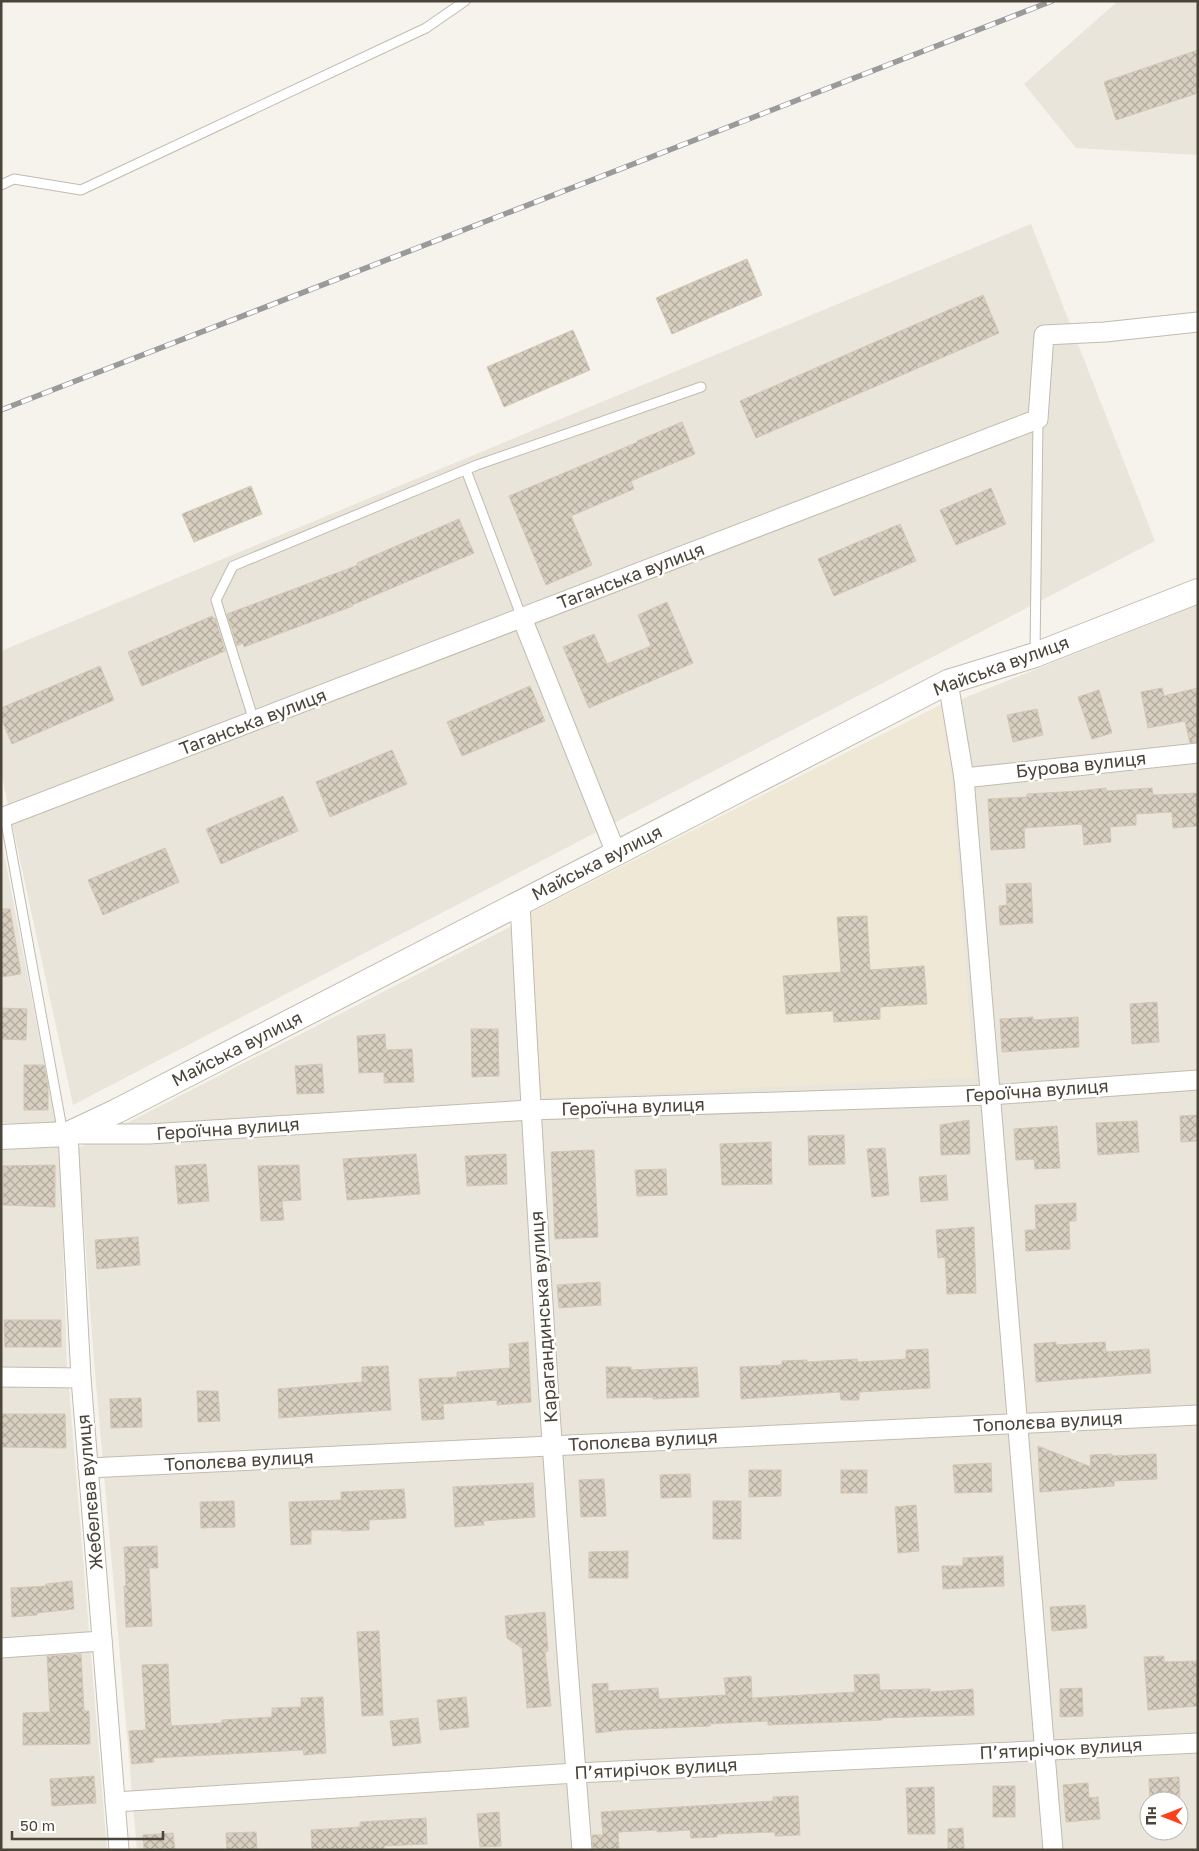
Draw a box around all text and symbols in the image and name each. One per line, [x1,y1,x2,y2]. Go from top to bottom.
street label: Таганська вулиця [554,537,707,613]
street label: Майська вулиця [930,630,1072,700]
street label: Таганська вулиця [176,683,329,759]
street label: Бурова вулиця [1015,746,1147,782]
street label: Майська вулиця [528,820,665,904]
street label: Майська вулиця [168,1006,305,1090]
street label: Героїчна вулиця [965,1074,1109,1106]
street label: Героїчна вулиця [561,1093,705,1119]
street label: Героїчна вулиця [156,1112,300,1144]
street label: Карагандинська вулиця [525,1210,561,1424]
street label: Тополєва вулиця [973,1406,1123,1436]
street label: Жебелєва вулиця [71,1413,107,1571]
street label: Тополєва вулиця [568,1425,718,1455]
street label: Тополєва вулиця [164,1445,314,1475]
street label: П’ятирічок вулиця [979,1733,1143,1763]
street label: П’ятирічок вулиця [574,1753,738,1783]
north arrow [1139,1791,1189,1841]
text: Пн [1142,1806,1159,1826]
scale bar [12,1808,164,1840]
text: 50 m [20,1816,55,1834]

